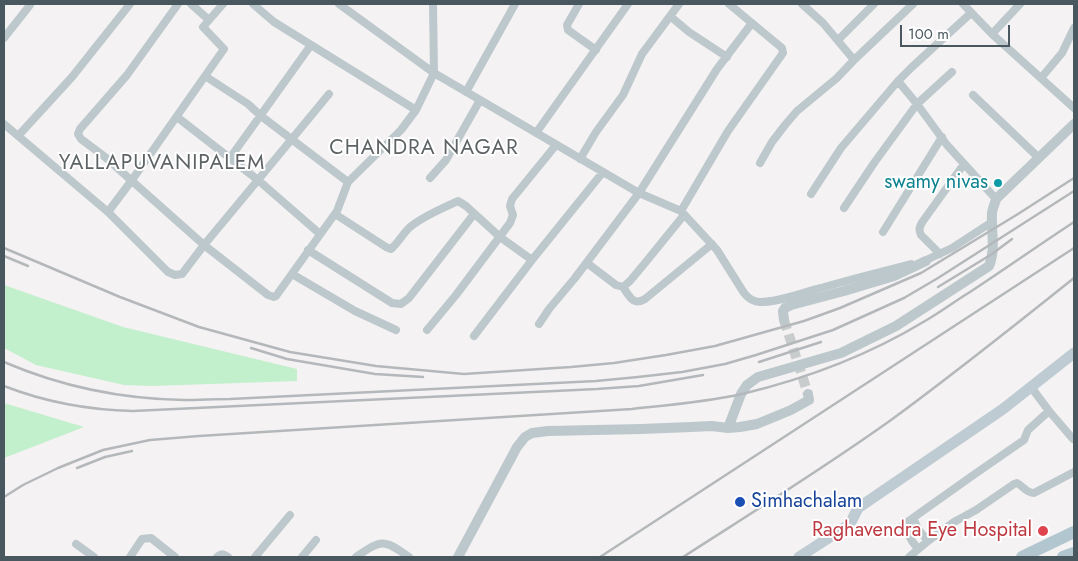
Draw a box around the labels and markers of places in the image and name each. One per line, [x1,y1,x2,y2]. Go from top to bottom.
place label: swamy nivas [884,171,988,195]
marker: swamy nivas [992,177,1004,189]
place label: Simhachalam [751,490,862,514]
marker: Simhachalam [733,495,747,509]
place label: Raghavendra Eye Hospital [812,519,1032,543]
marker: Raghavendra Eye Hospital [1036,524,1050,538]

